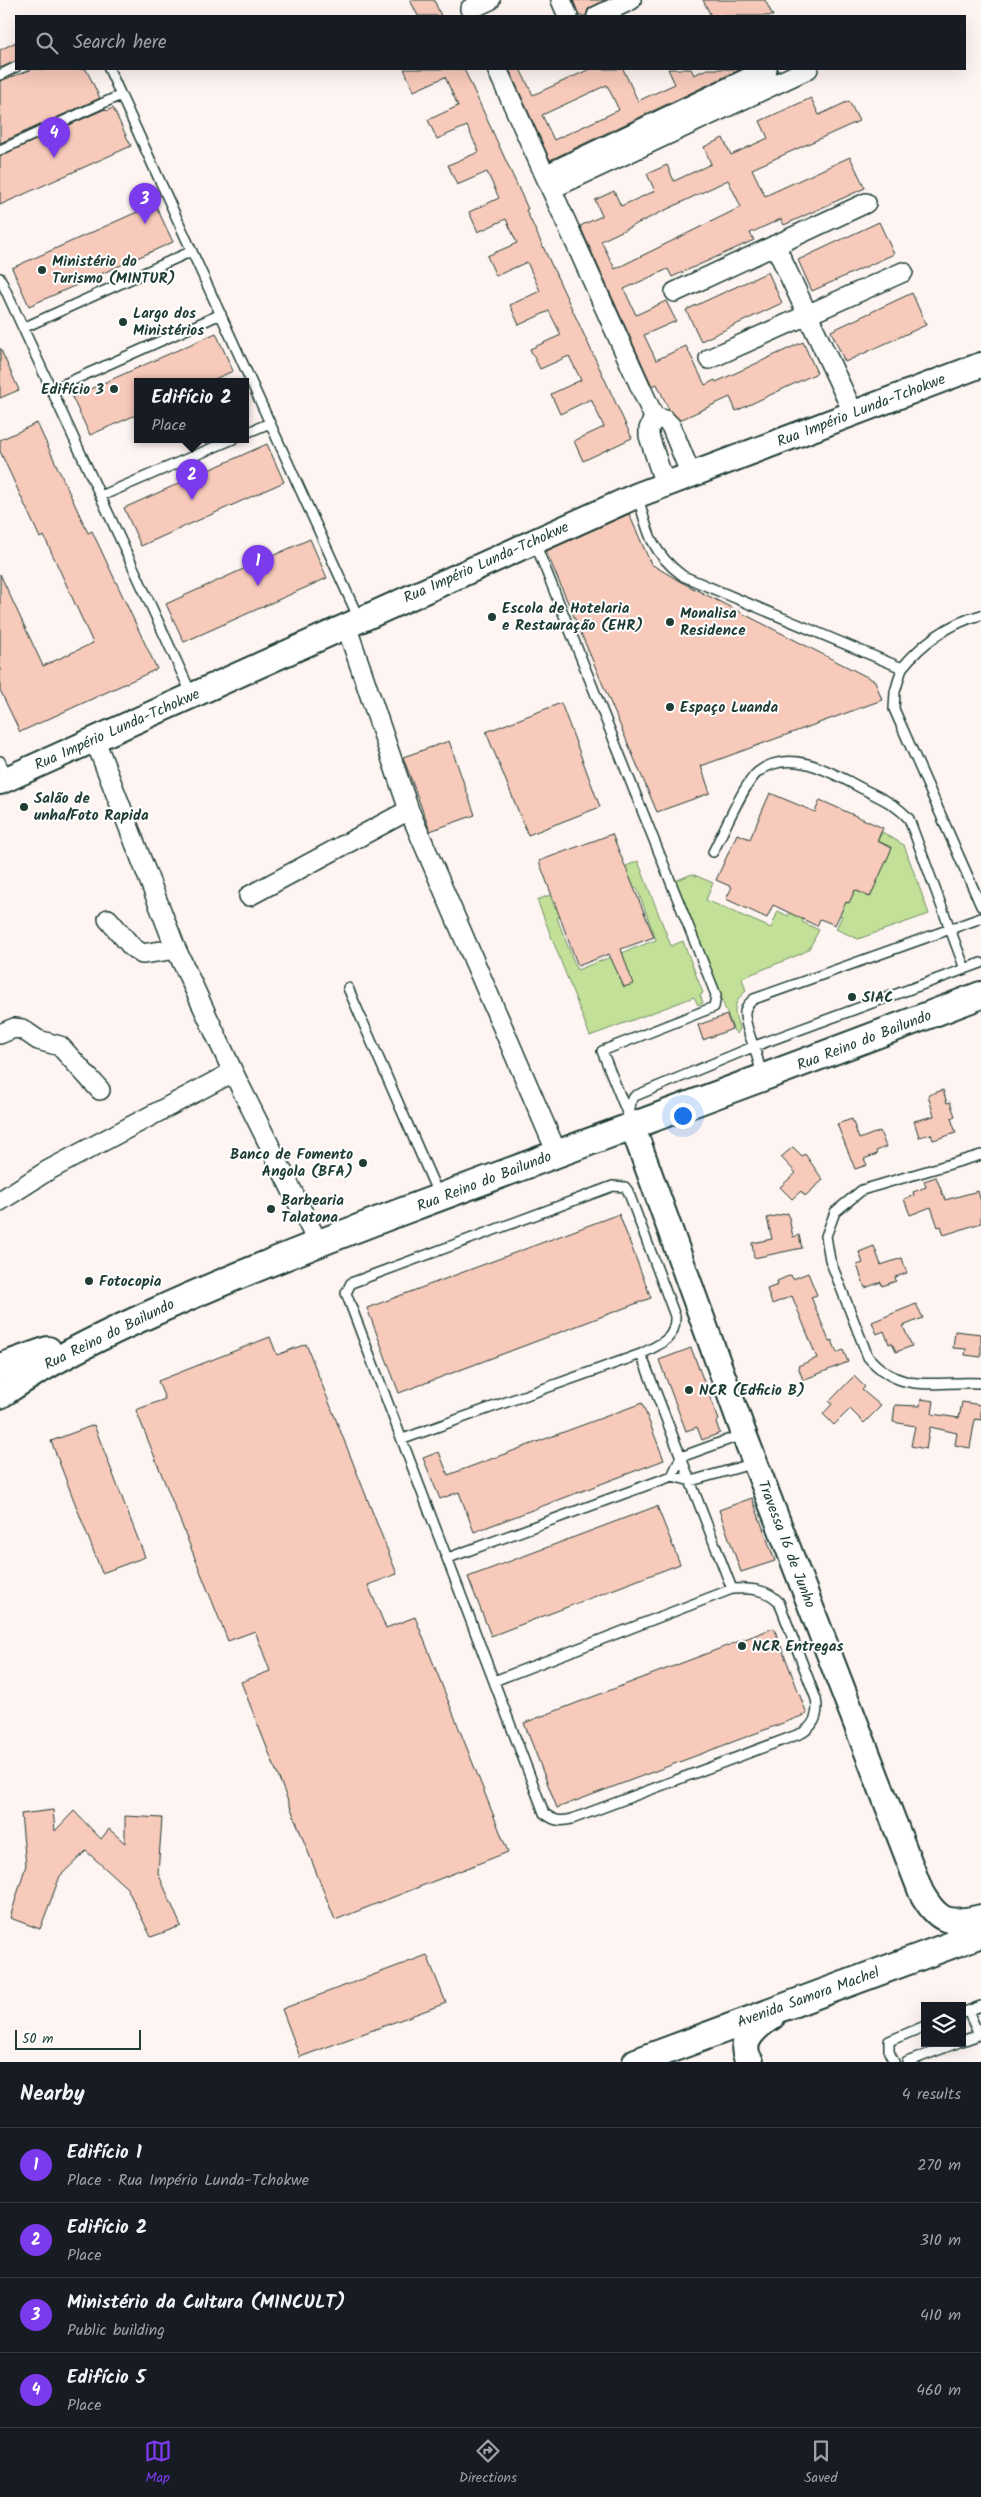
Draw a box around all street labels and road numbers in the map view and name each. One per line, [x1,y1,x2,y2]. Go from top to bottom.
street label: Rua Império Lunda-Tchokwe [774,368,949,454]
street label: Rua Império Lunda-Tchokwe [400,515,573,610]
street label: Rua Império Lunda-Tchokwe [31,682,204,777]
street label: Rua Reino do Bailundo [794,1004,935,1078]
street label: Rua Reino do Bailundo [414,1145,555,1219]
street label: Rua Reino do Bailundo [40,1293,179,1377]
street label: Travessa 16 de Junho [751,1477,822,1612]
street label: Avenida Samora Machel [734,1961,883,2035]

